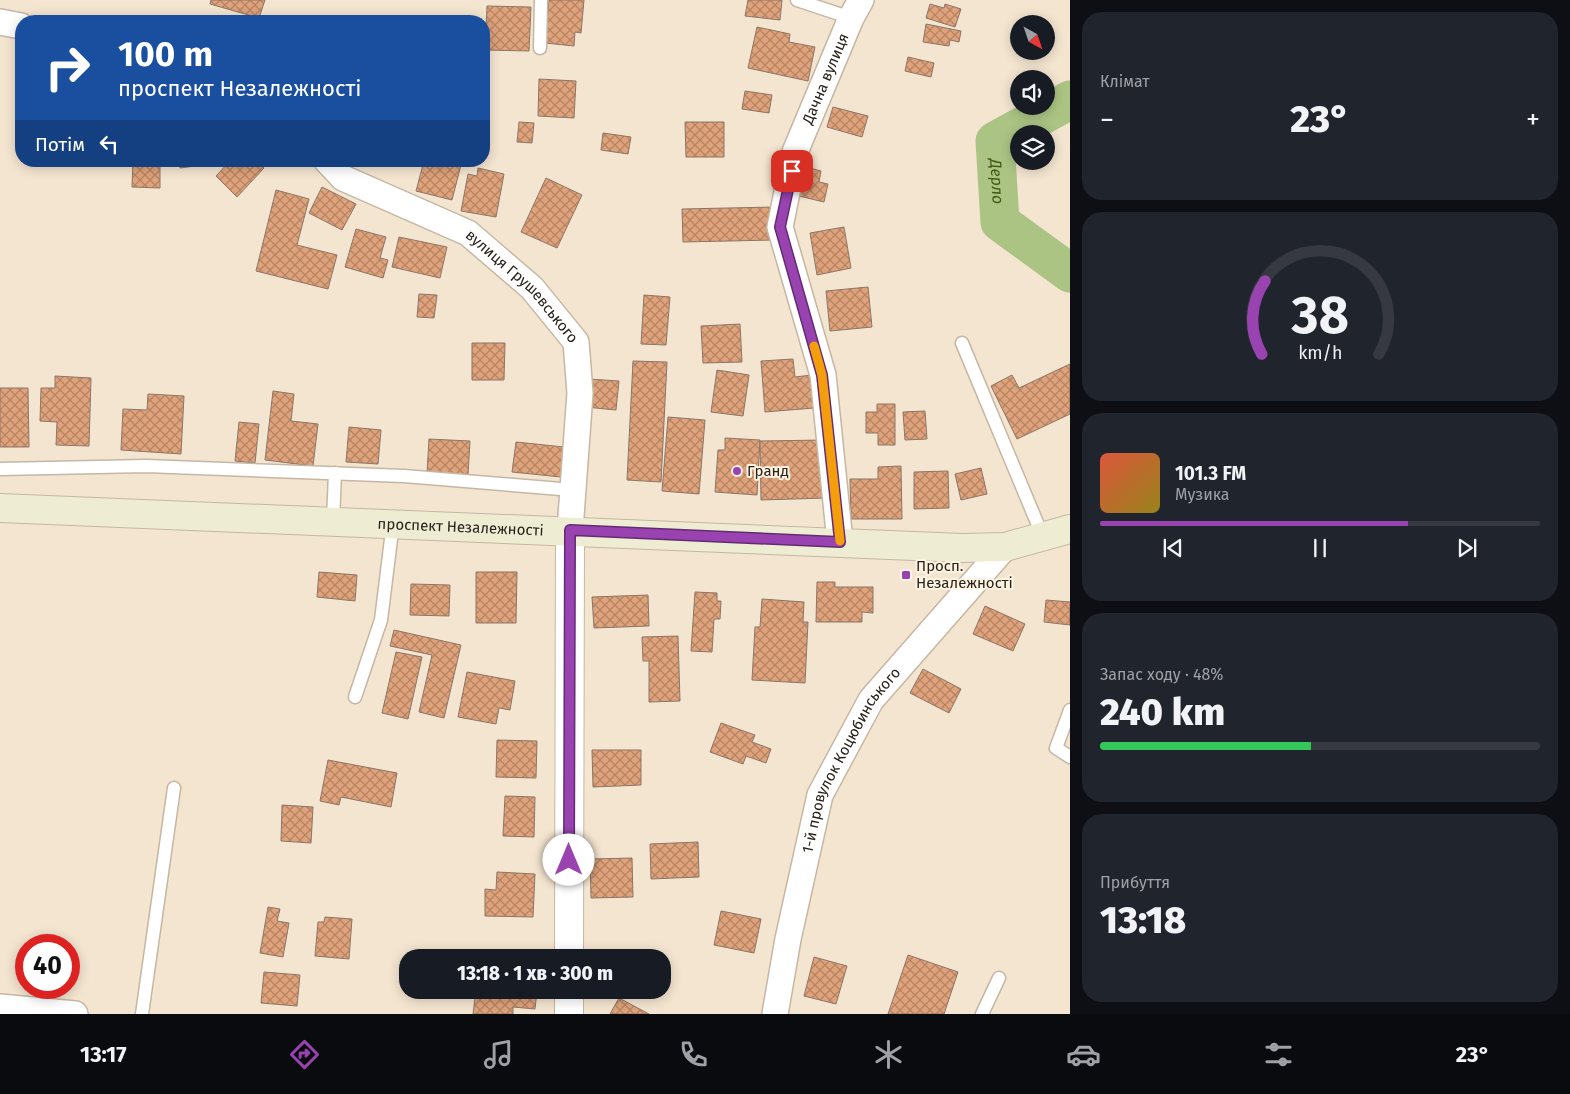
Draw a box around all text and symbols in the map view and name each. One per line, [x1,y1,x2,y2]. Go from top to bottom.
north arrow [1010,15,1055,60]
map controls [1010,15,1055,170]
street label: Дачна вулиця [798,30,853,128]
text: 100 m [118,33,213,75]
icon: right [35,35,100,100]
button: sound [1010,70,1055,115]
text: Клімат [1100,72,1150,91]
text: проспект Незалежності [118,75,362,102]
text: 23° [1290,96,1350,142]
text: − [1100,103,1114,136]
text: + [1526,103,1540,136]
button: layers [1010,125,1055,170]
icon: left [95,130,123,158]
text: Потім [35,133,85,156]
pin [771,150,813,192]
water label: Дерло [986,156,1008,205]
icon: arrive [778,157,806,185]
street label: вулиця Грушевського [462,226,582,346]
text: 38 [1290,284,1349,347]
text: km/h [1298,342,1342,364]
place label: Гранд [747,462,789,480]
text: 101.3 FM [1175,462,1246,485]
marker: Гранд [731,465,743,477]
text: Музика [1175,485,1230,504]
street label: проспект Незалежності [377,515,544,540]
icon: previous [1159,534,1187,562]
icon: pause [1306,534,1334,562]
icon: next [1453,534,1481,562]
place label: Просп. Незалежності [916,557,1013,592]
marker: Просп. Незалежності [900,569,912,581]
street label: 1-й провулок Коцюбинського [798,664,904,855]
text: Запас ходу · 48% [1100,665,1224,684]
text: 240 km [1100,689,1225,735]
position arrow [542,833,594,885]
text: Прибуття [1100,873,1170,892]
text: 13:18 [1100,897,1186,943]
speed limit sign: 40 [15,934,80,999]
text: 13:18 · 1 хв · 300 m [457,962,613,985]
icon: directions [287,1037,322,1072]
icon: music [481,1037,516,1072]
icon: phone [676,1037,711,1072]
icon: climate [871,1037,906,1072]
icon: car [1066,1037,1101,1072]
icon: filters [1261,1037,1296,1072]
text: 13:17 [80,1041,127,1068]
text: 23° [1456,1041,1490,1068]

